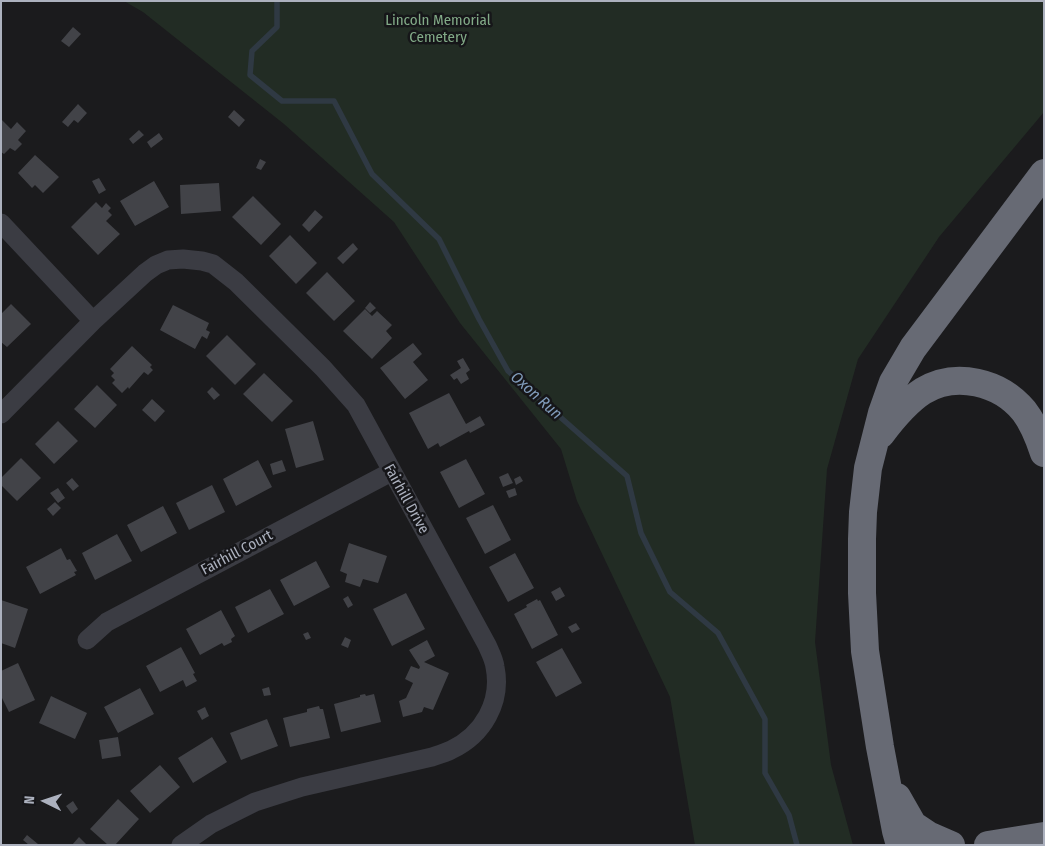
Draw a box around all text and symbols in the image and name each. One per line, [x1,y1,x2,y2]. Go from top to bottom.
park label: Lincoln Memorial Cemetery [385,12,491,47]
water label: Oxon Run [506,368,566,424]
street label: Fairhill Drive [379,461,433,537]
street label: Fairhill Court [198,527,276,579]
north arrow [20,776,70,826]
text: N [21,795,38,805]

